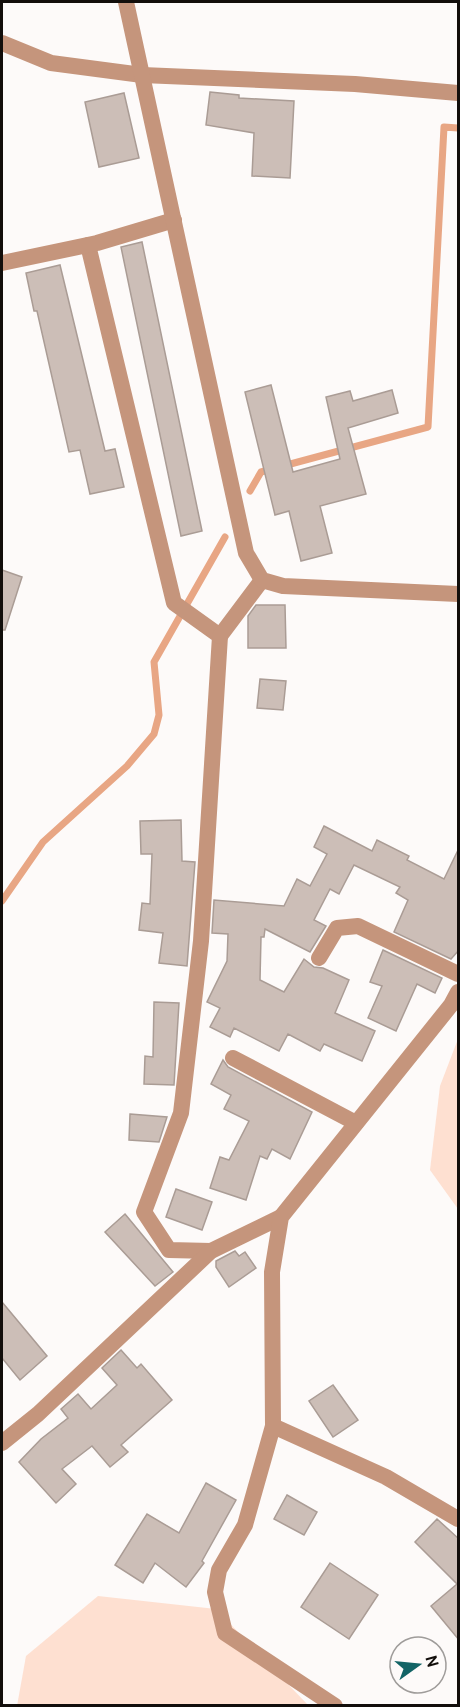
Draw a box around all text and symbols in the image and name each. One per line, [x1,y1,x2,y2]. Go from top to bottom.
north arrow [388,1635,448,1695]
text: N [421,1653,443,1669]

